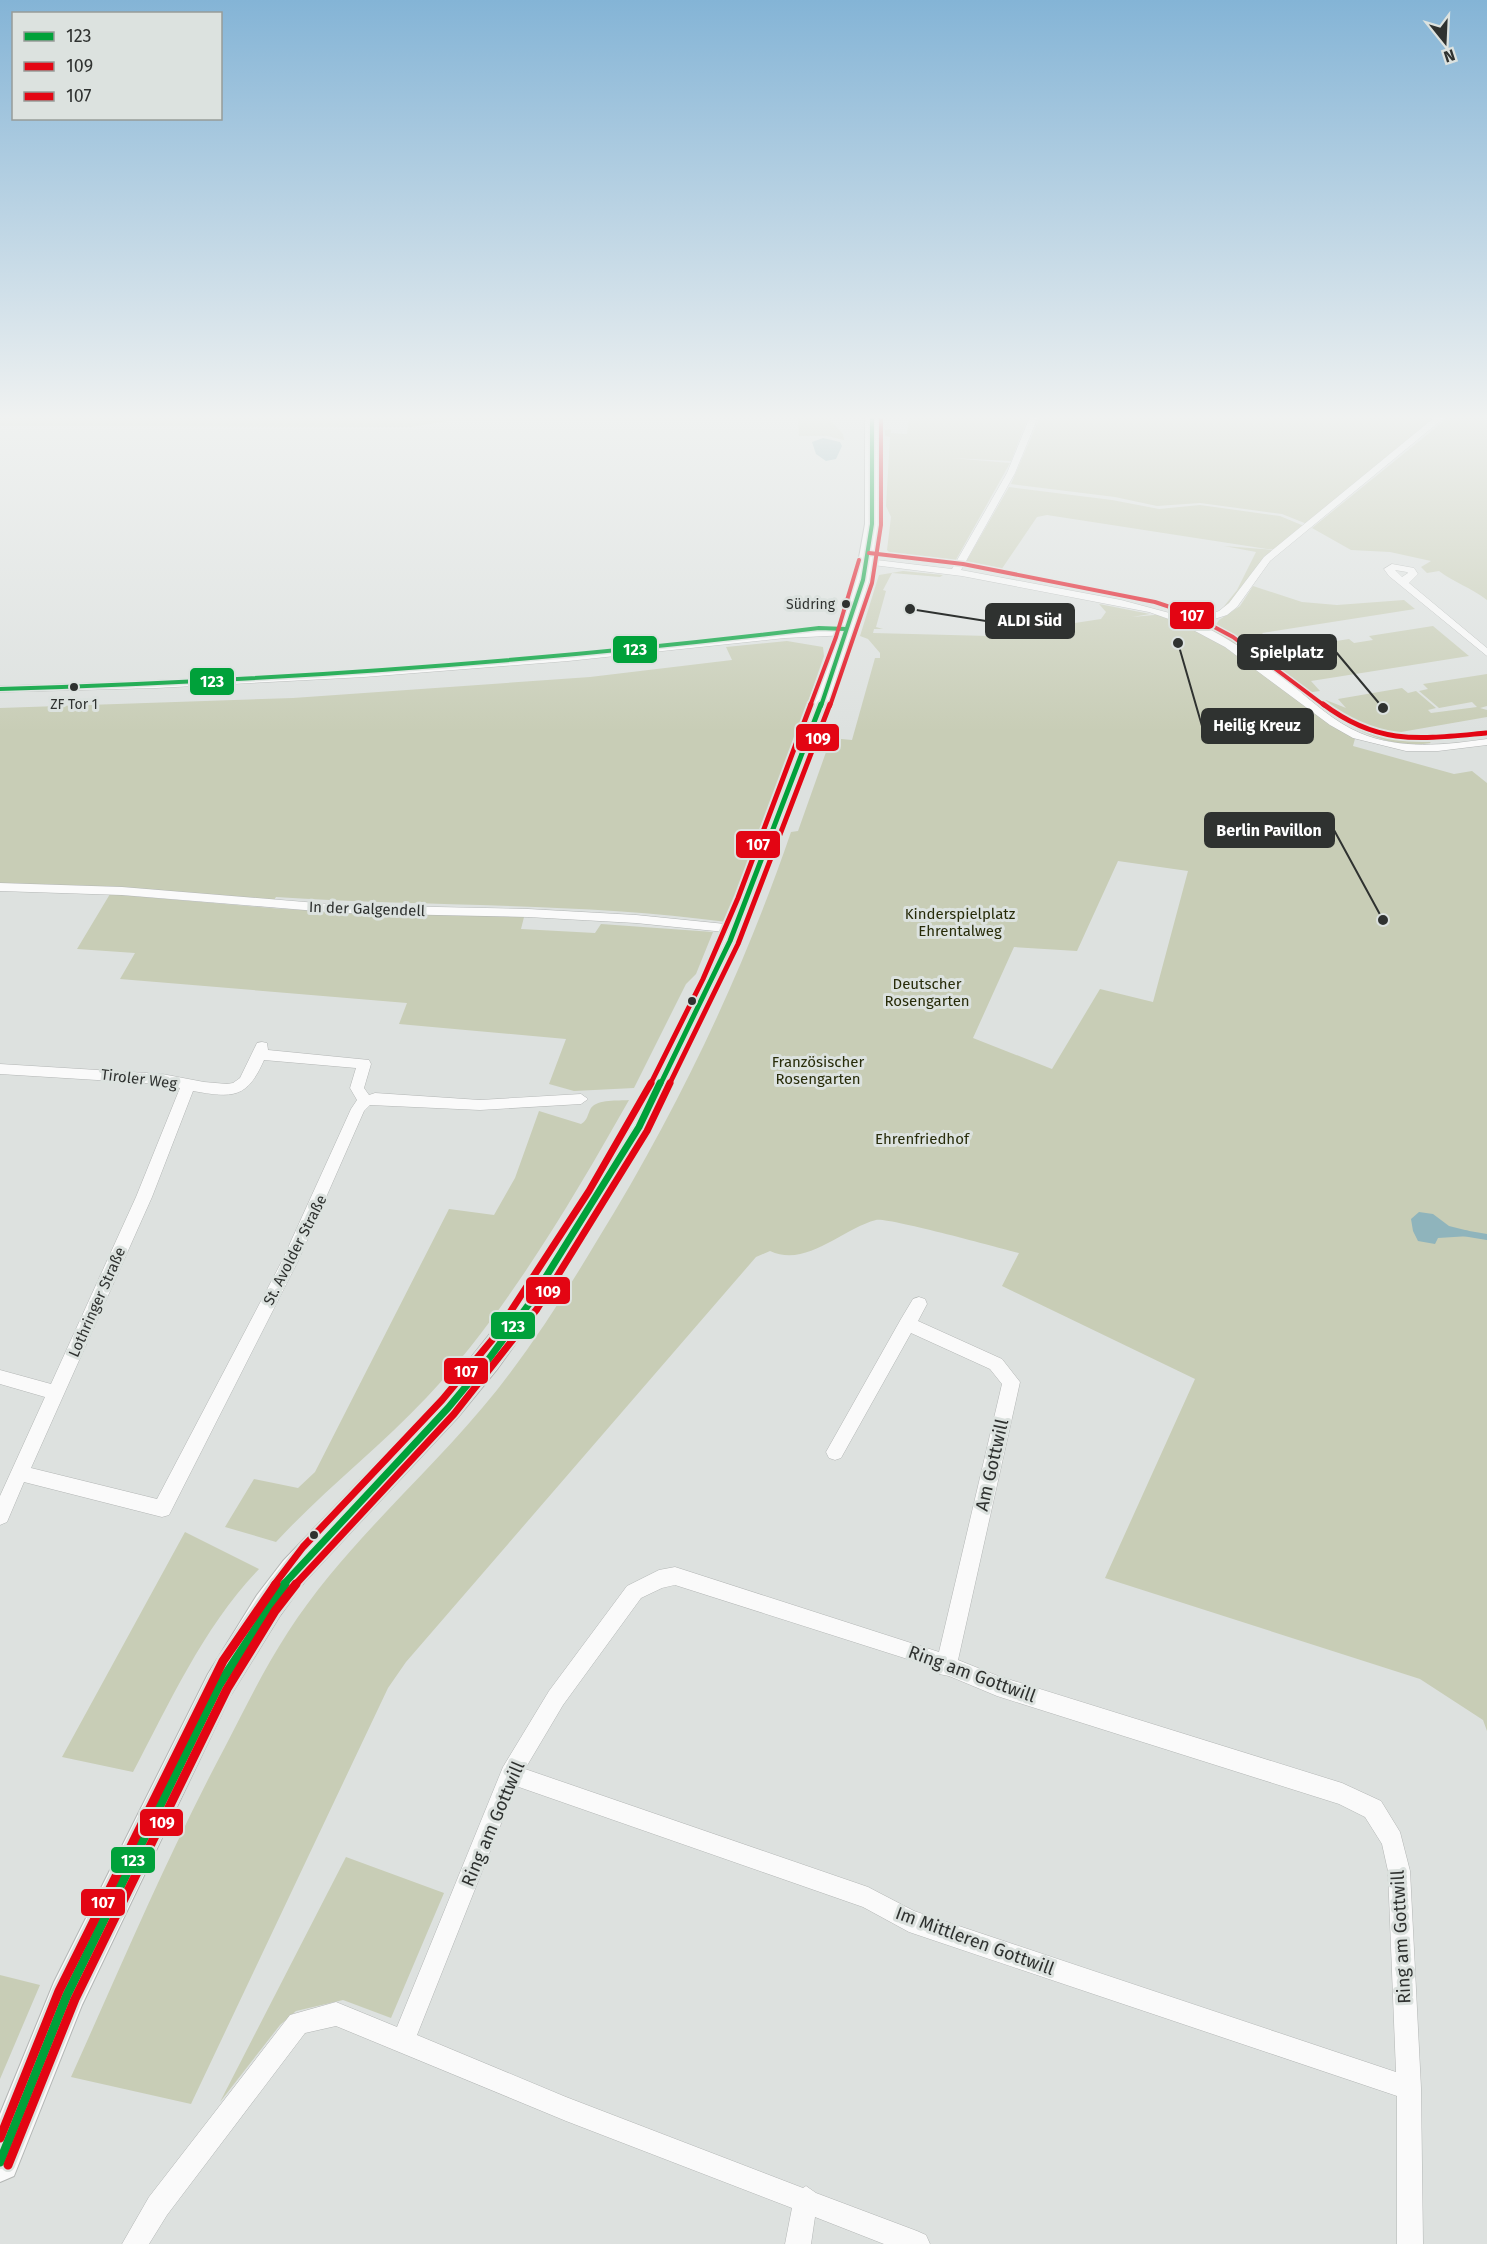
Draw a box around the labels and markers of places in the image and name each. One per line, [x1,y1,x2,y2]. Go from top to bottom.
place label: Südring [786,596,836,613]
marker: Südring [840,598,852,610]
callout: ALDI Süd [986,604,1074,638]
callout: Spielplatz [1238,635,1336,669]
marker: ZF Tor 1 [68,681,80,693]
place label: ZF Tor 1 [50,696,98,713]
callout: Heilig Kreuz [1202,709,1313,743]
callout: Berlin Pavillon [1205,813,1334,847]
unlabelled marker [686,995,698,1007]
unlabelled marker [308,1529,320,1541]

